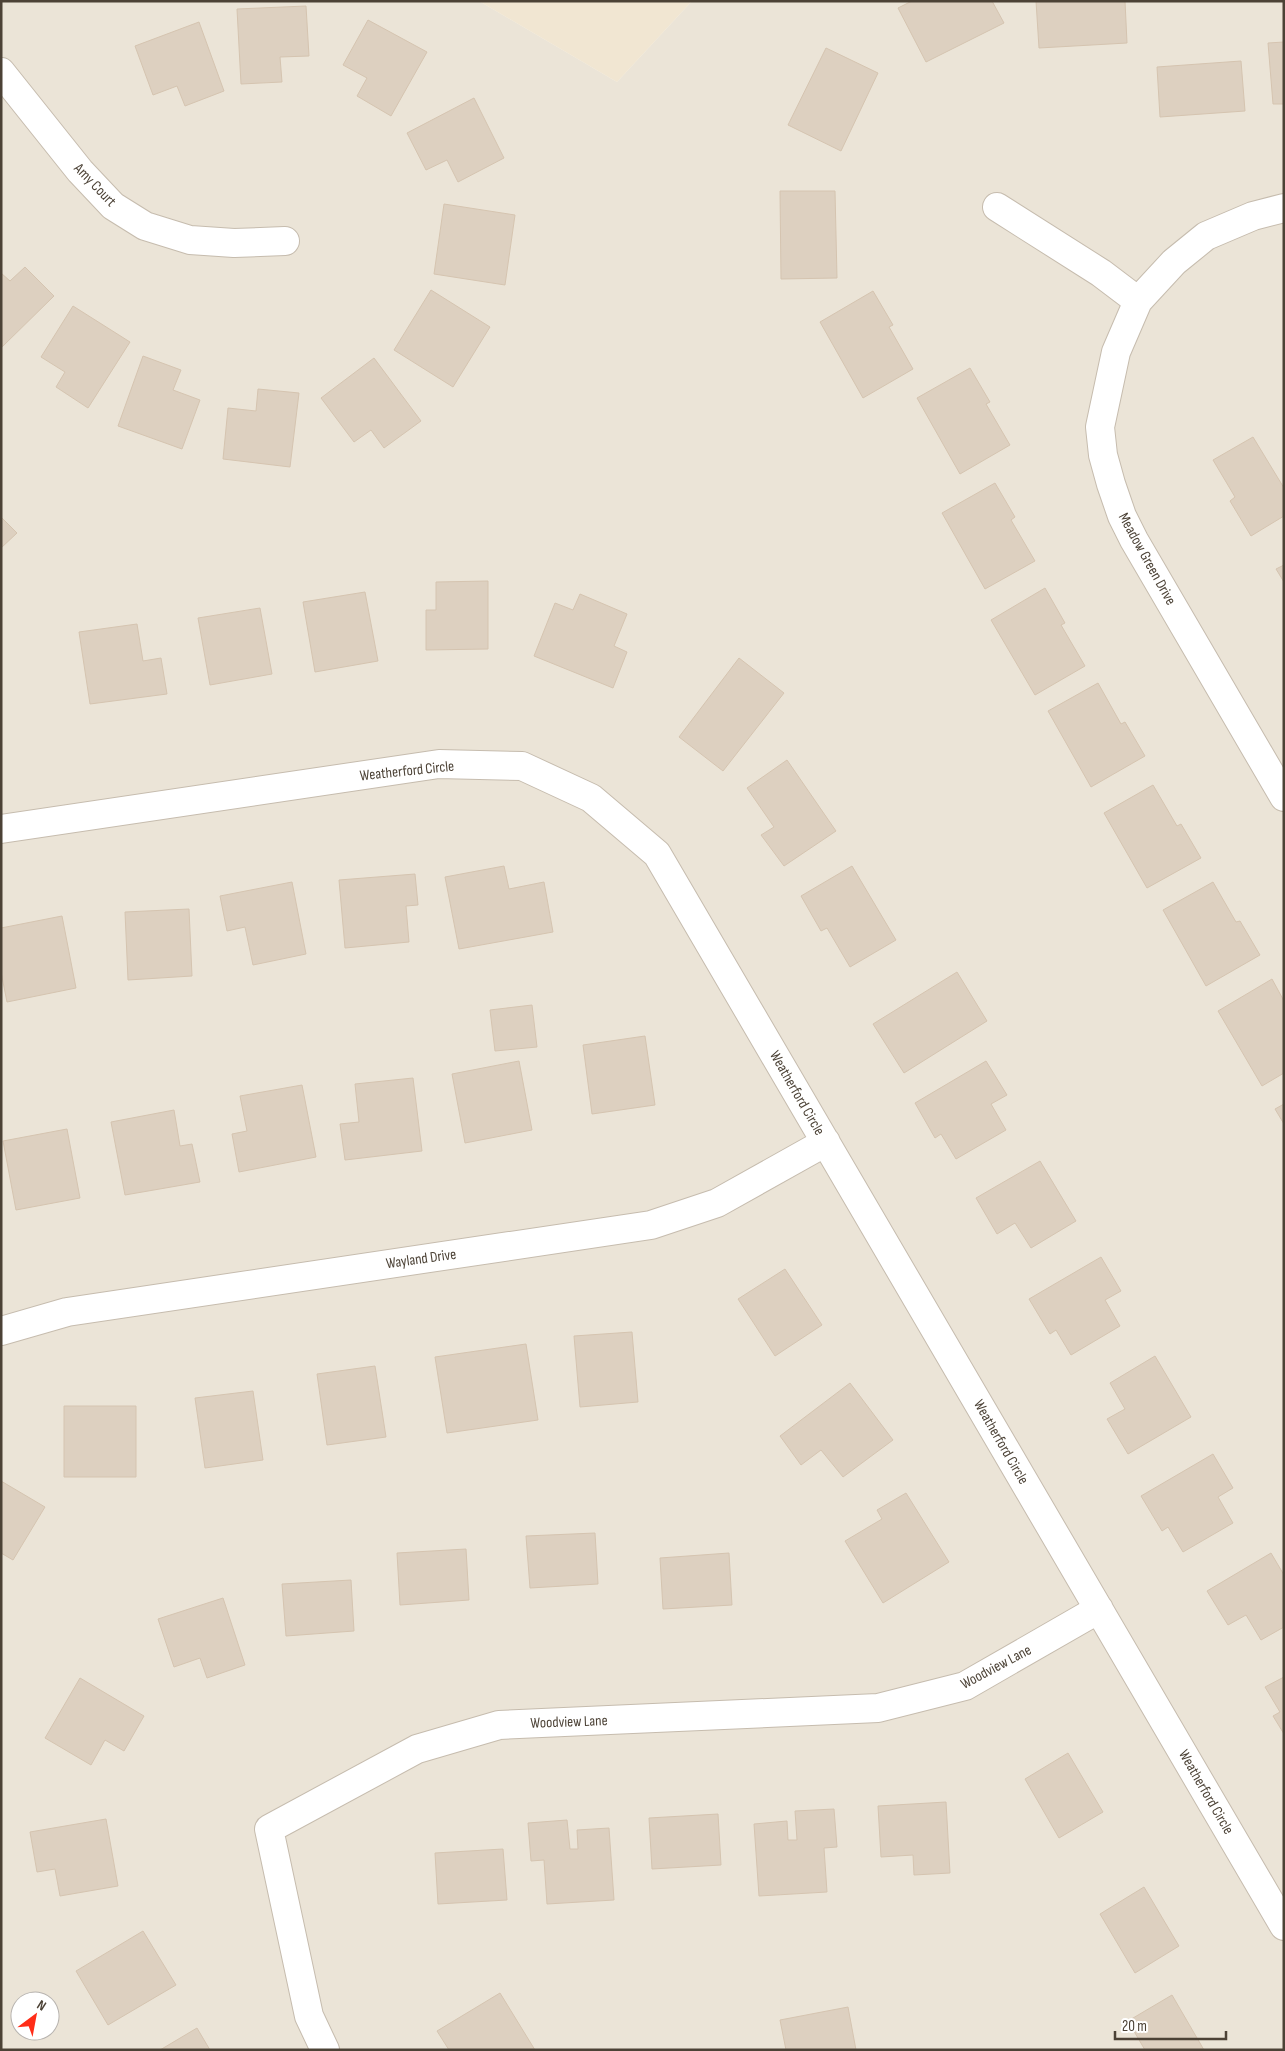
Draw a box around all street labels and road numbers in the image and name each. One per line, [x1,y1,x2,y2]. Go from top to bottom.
street label: Amy Court [69,159,121,211]
street label: Meadow Green Drive [1114,510,1180,608]
street label: Weatherford Circle [359,757,455,785]
street label: Weatherford Circle [765,1047,829,1139]
street label: Wayland Drive [385,1245,457,1273]
street label: Weatherford Circle [969,1396,1033,1488]
street label: Woodview Lane [957,1640,1035,1694]
street label: Woodview Lane [530,1711,608,1733]
street label: Weatherford Circle [1174,1746,1238,1838]

